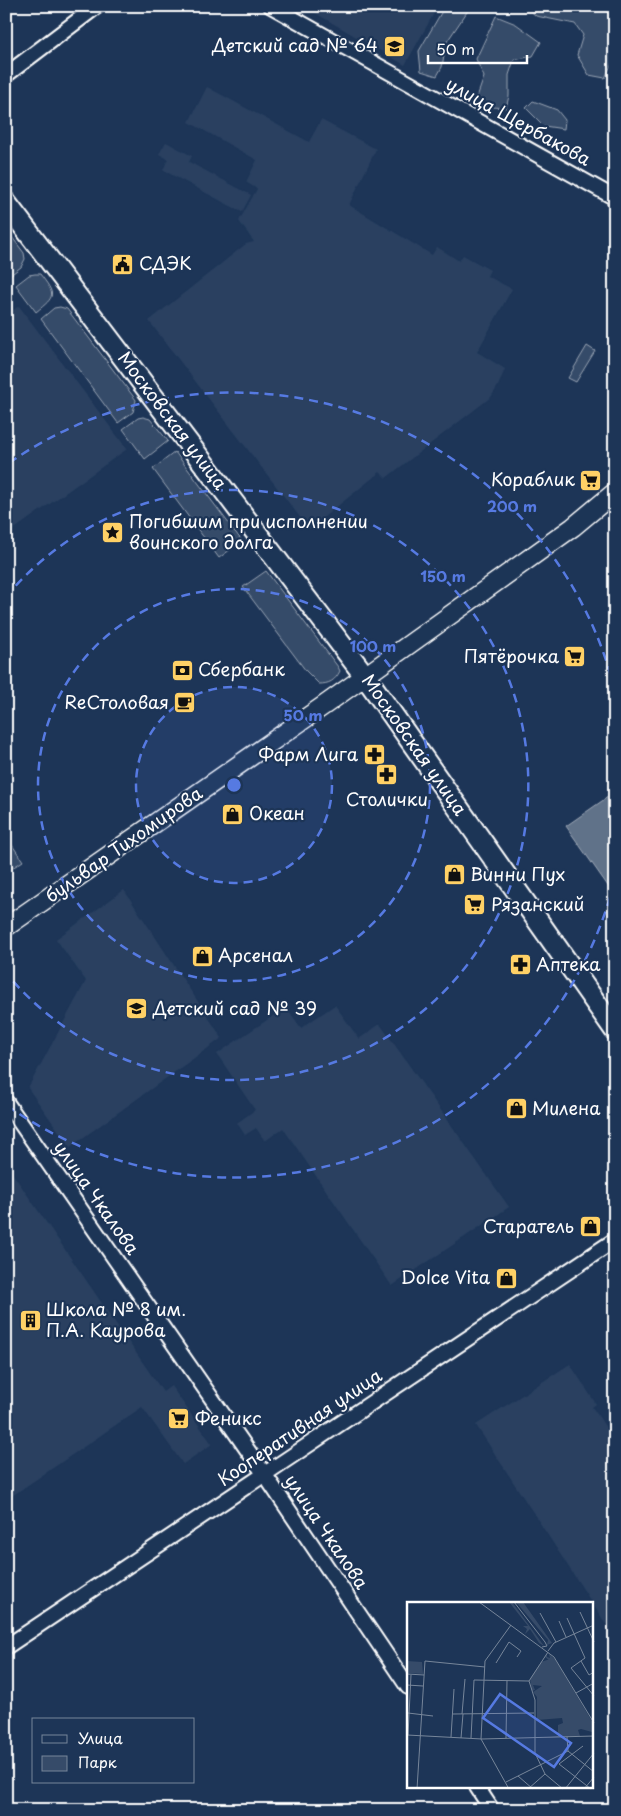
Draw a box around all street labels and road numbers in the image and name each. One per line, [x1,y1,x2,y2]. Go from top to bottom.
street label: улица Щербакова [441,70,597,172]
street label: Московская улица [112,345,235,496]
street label: Московская улица [356,668,475,821]
street label: бульвар Тихомирова [39,779,208,908]
street label: улица Чкалова [48,1135,147,1260]
street label: Кооперативная улица [212,1361,387,1492]
street label: улица Чкалова [279,1468,376,1595]

